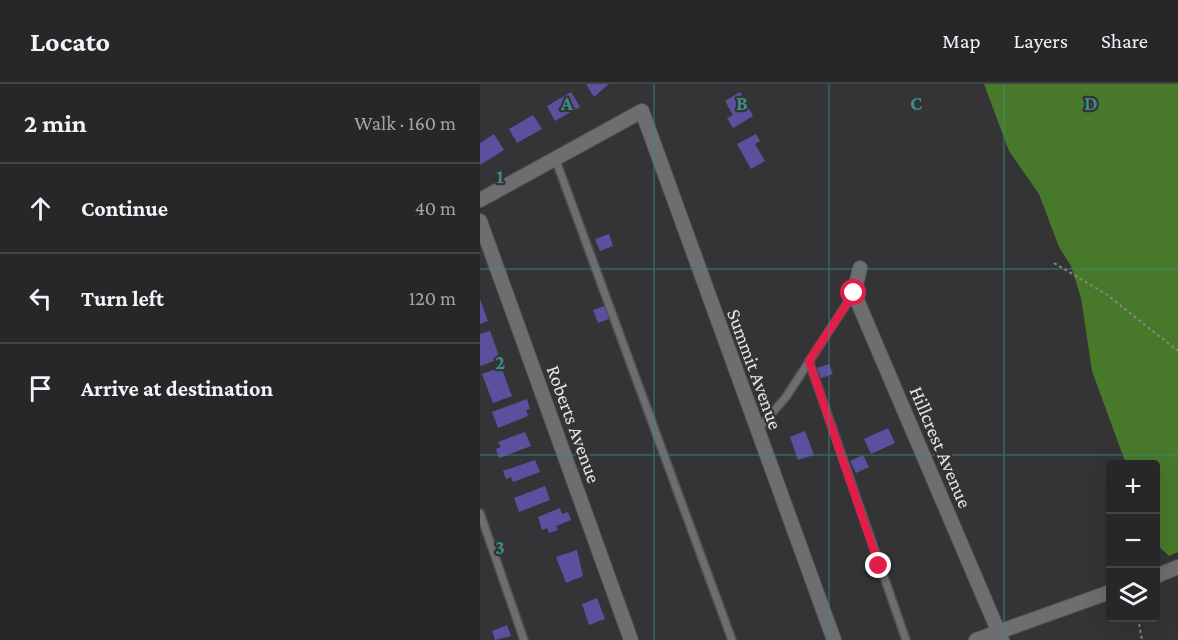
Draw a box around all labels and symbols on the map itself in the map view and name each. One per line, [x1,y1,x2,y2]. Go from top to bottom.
text: A [560,92,574,114]
text: B [736,92,748,114]
text: C [910,92,922,114]
text: D [1084,92,1098,114]
text: 1 [496,165,504,187]
route start [840,279,866,305]
street label: Summit Avenue [723,306,787,432]
text: 2 [495,351,505,373]
street label: Roberts Avenue [542,362,606,486]
street label: Hillcrest Avenue [906,383,977,511]
text: 3 [495,536,505,558]
route end [865,552,891,578]

